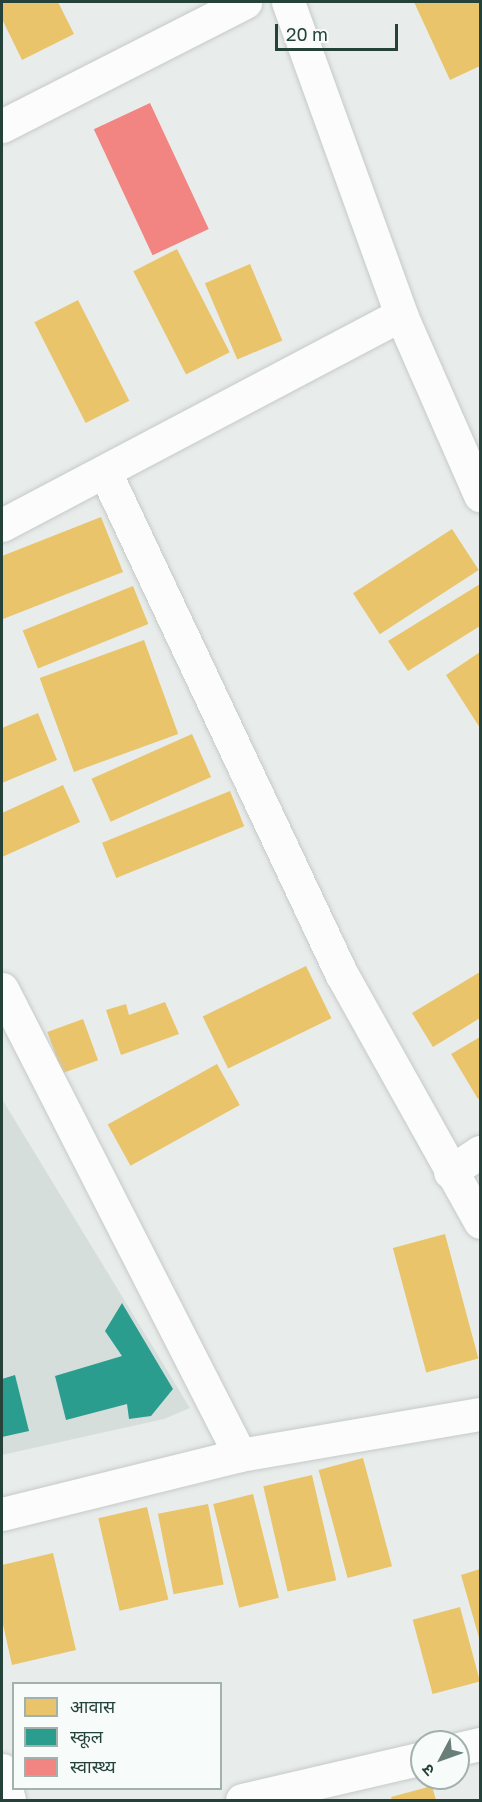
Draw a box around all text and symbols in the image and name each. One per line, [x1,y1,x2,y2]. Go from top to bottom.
scale bar [278,12,401,50]
text: 20 m [286,23,328,45]
legend [12,1682,222,1790]
text: आवास [70,1695,115,1717]
text: स्कूल [70,1725,103,1747]
north arrow [410,1730,470,1790]
text: स्वास्थ्य [70,1755,116,1777]
text: उ [417,1760,439,1781]

